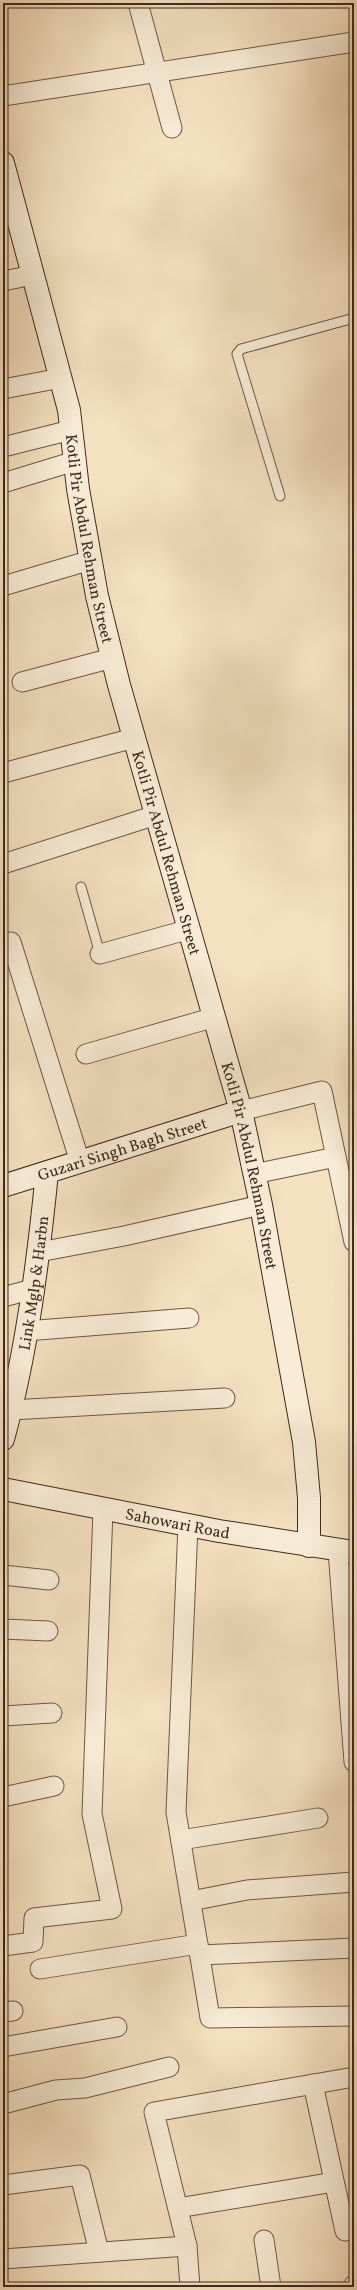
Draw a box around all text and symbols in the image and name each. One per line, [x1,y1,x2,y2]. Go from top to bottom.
street label: Kotli Pir Abdul Rehman Street [59,433,117,646]
street label: Kotli Pir Abdul Rehman Street [125,748,205,959]
street label: Kotli Pir Abdul Rehman Street [215,1060,282,1272]
street label: Guzari Singh Bagh Street [35,1113,211,1187]
street label: Link Mglp & Harbn [14,1215,55,1352]
street label: Sahowari Road [123,1504,231,1546]

